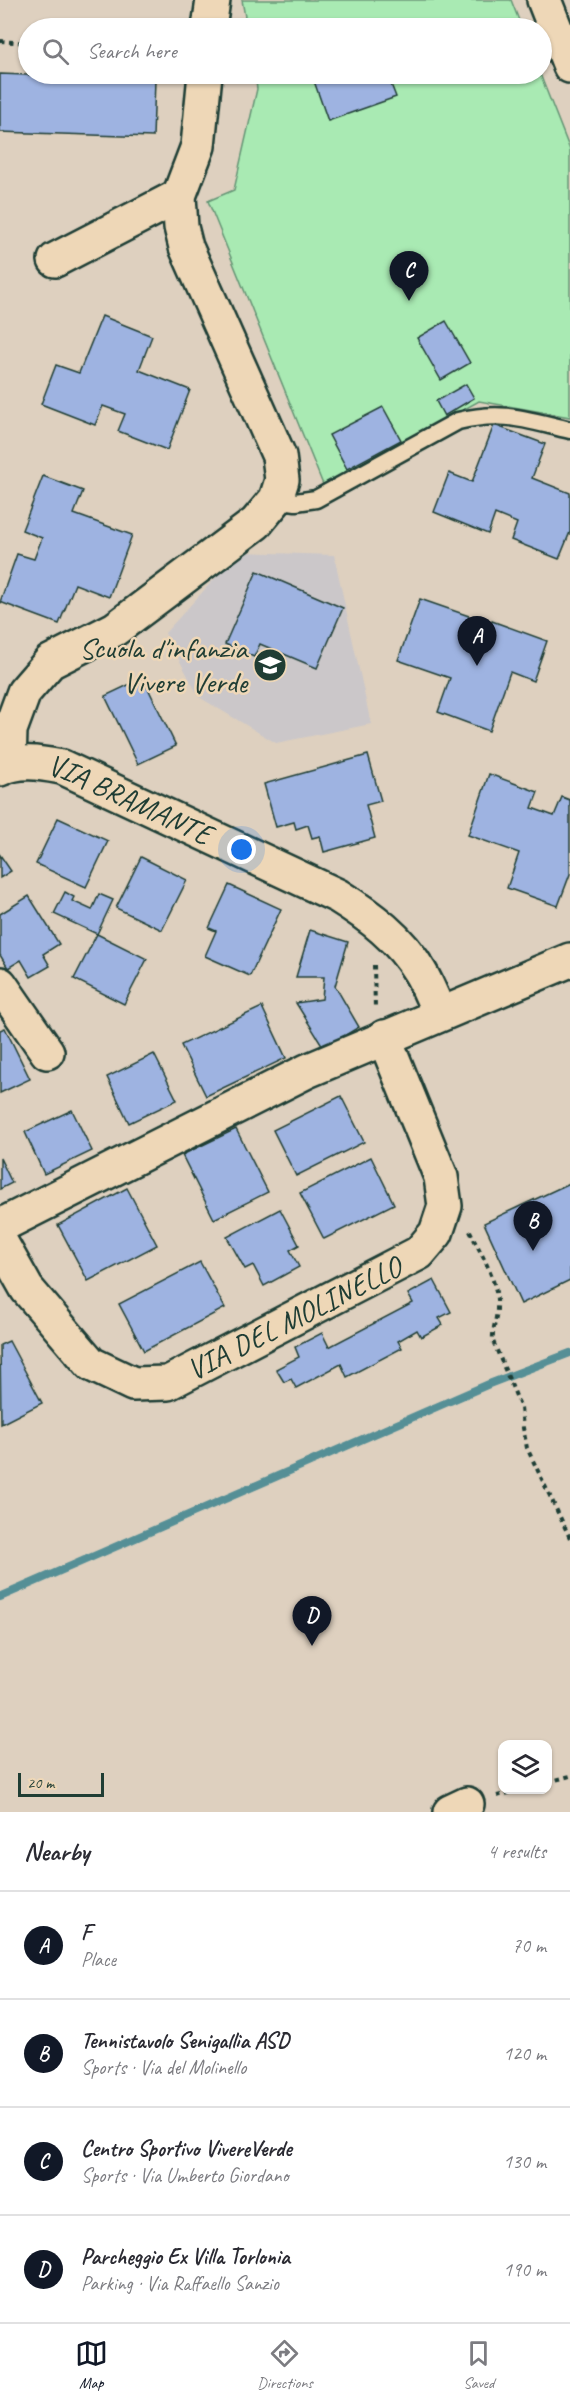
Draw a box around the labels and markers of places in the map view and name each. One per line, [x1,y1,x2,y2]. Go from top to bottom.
pin: C [390,252,428,301]
pin: A [458,616,496,666]
place label: Scuola d'infanzia Vivere Verde [79,629,249,701]
school or university icon: Scuola d'infanzia Vivere Verde [252,647,288,683]
pin: B [514,1202,552,1251]
pin: D [292,1596,332,1646]

